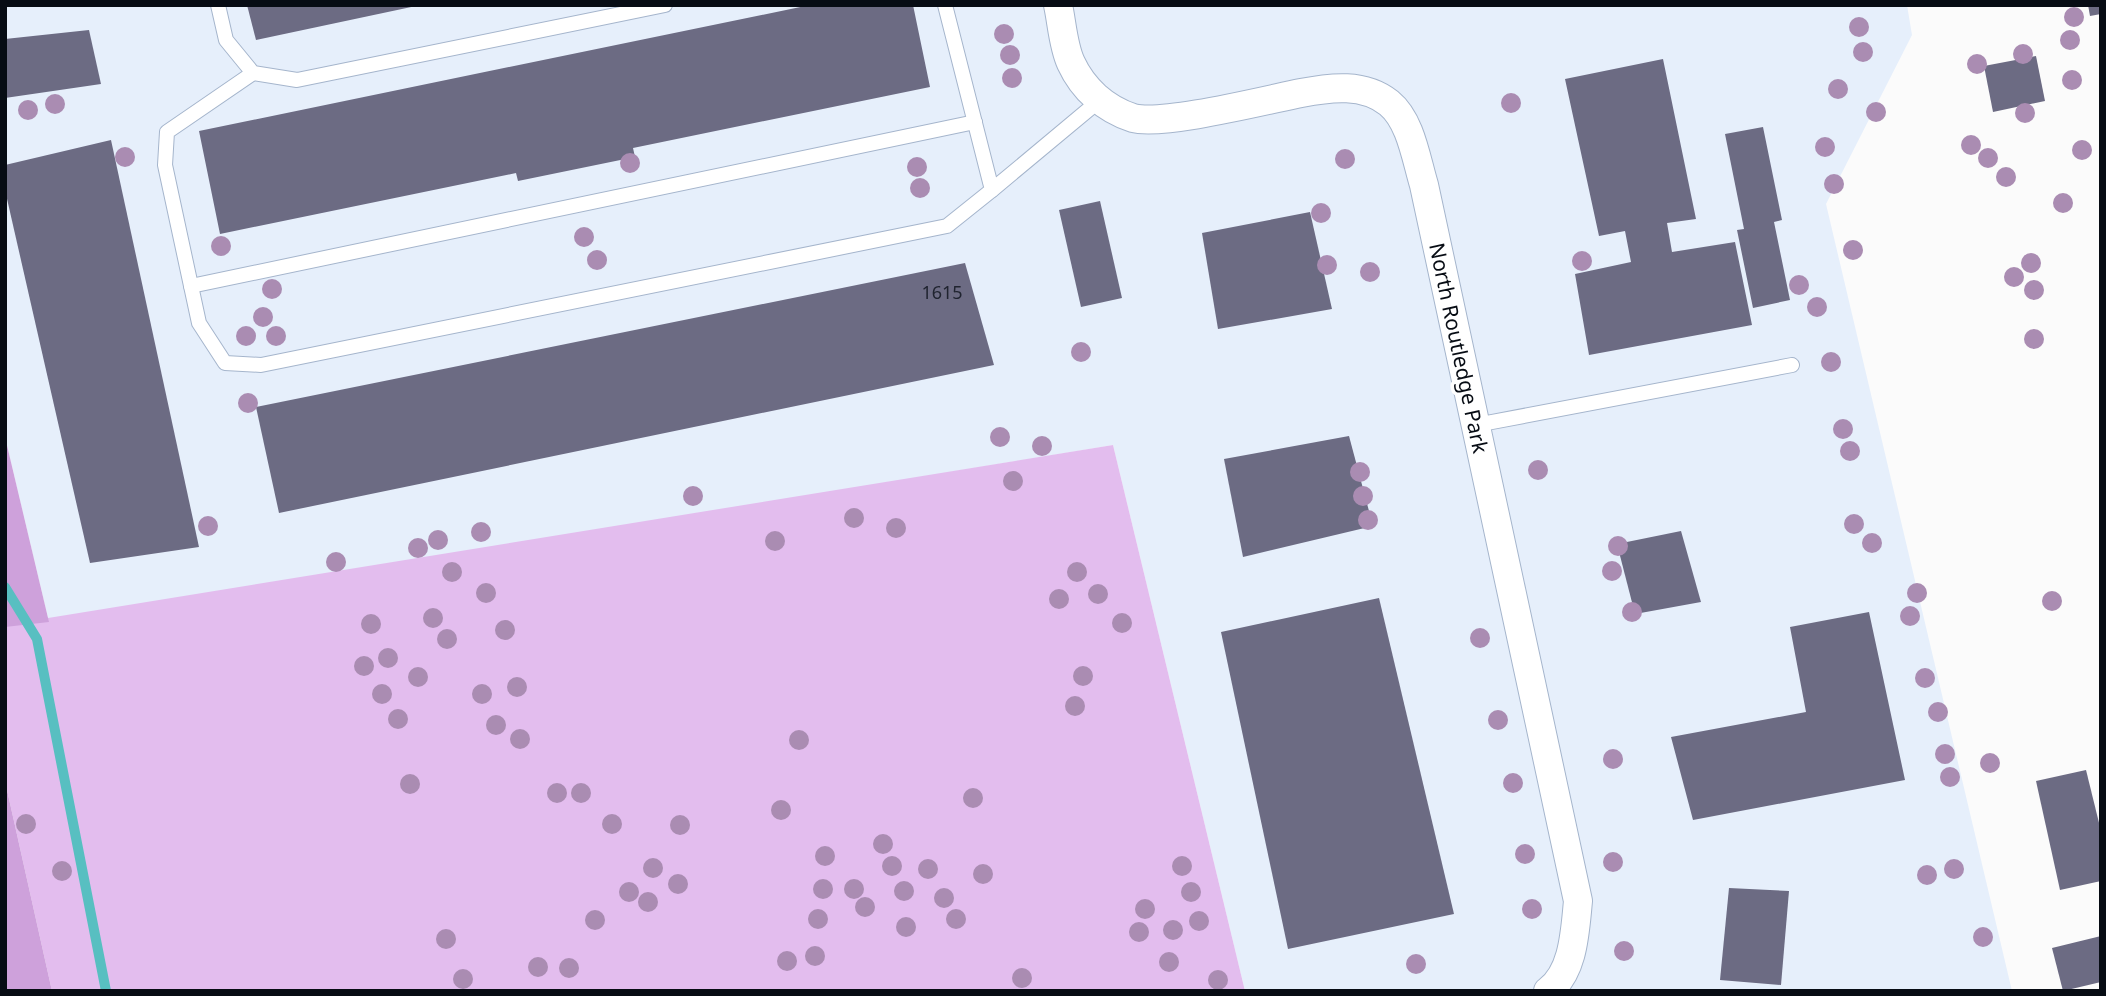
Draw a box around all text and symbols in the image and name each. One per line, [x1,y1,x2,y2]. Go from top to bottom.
street label: North Routledge Park [1423,240,1495,457]
house number: 1615 [921,280,963,304]

